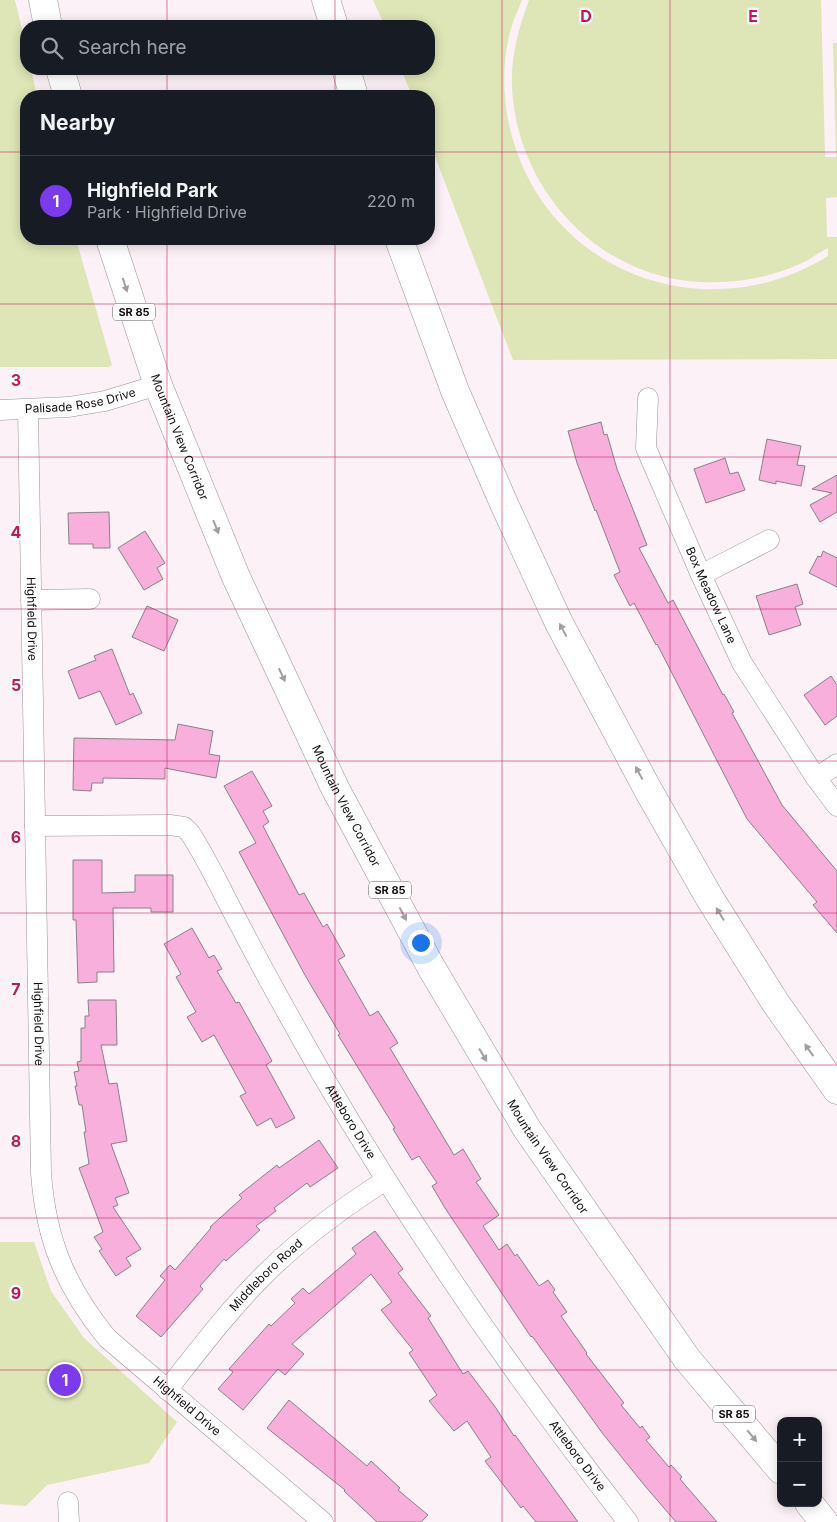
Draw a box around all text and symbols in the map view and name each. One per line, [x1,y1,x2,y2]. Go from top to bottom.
text: D [580,6,592,26]
text: E [748,6,758,26]
search box [20,20,435,75]
icon: search [38,34,66,62]
text: Search here [78,36,187,59]
text: Nearby [40,110,115,135]
text: Highfield Park [87,179,218,202]
text: 1 [53,191,59,211]
text: 220 m [367,191,415,211]
text: Park · Highfield Drive [87,202,247,222]
one-way arrow [122,278,130,293]
road number: SR 85 [113,304,155,320]
text: 3 [11,370,21,390]
street label: Mountain View Corridor [148,372,212,503]
street label: Palisade Rose Drive [24,384,137,416]
one-way arrow [212,520,220,535]
text: 4 [11,522,22,542]
street label: Box Meadow Lane [683,545,740,646]
street label: Highfield Drive [24,577,40,661]
one-way arrow [559,622,567,637]
one-way arrow [279,668,287,682]
text: 5 [11,675,21,695]
street label: Mountain View Corridor [309,743,384,870]
one-way arrow [635,766,643,781]
text: 6 [11,827,21,847]
road number: SR 85 [369,882,411,898]
one-way arrow [399,907,407,921]
one-way arrow [715,908,724,921]
your location [408,930,434,956]
text: 7 [11,979,21,999]
street label: Highfield Drive [31,982,47,1066]
one-way arrow [804,1043,814,1057]
one-way arrow [479,1049,488,1062]
street label: Attleboro Drive [322,1081,379,1162]
street label: Mountain View Corridor [504,1097,592,1217]
text: 8 [11,1131,21,1151]
street label: Middleboro Road [226,1235,305,1314]
text: 9 [11,1283,21,1303]
pin: 1 [49,1361,81,1399]
street label: Highfield Drive [150,1373,224,1439]
road number: SR 85 [713,1406,755,1422]
street label: Attleboro Drive [546,1417,609,1494]
map controls [777,1417,822,1507]
button: + [777,1417,822,1462]
one-way arrow [746,1430,758,1442]
button: − [777,1462,822,1507]

